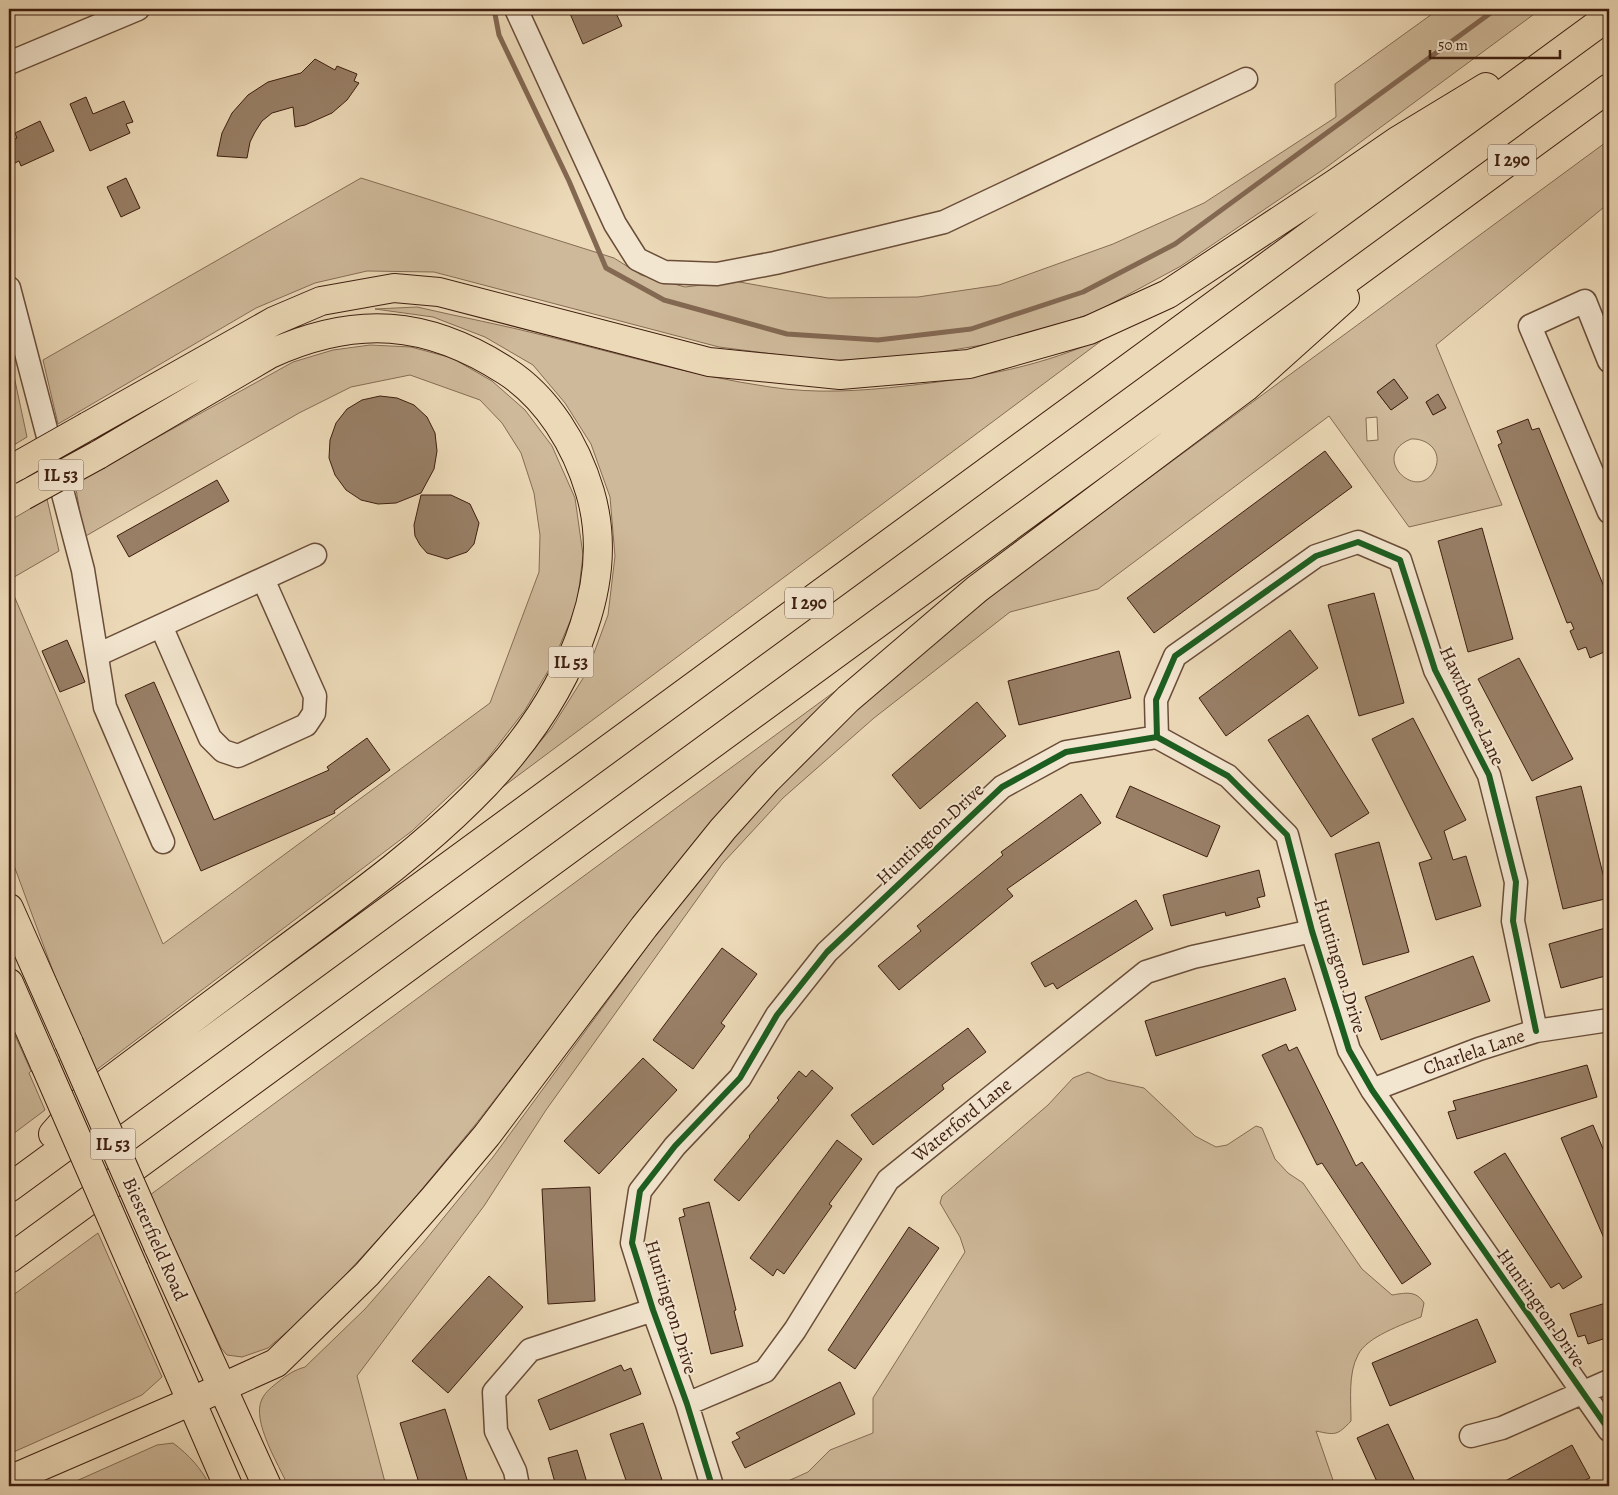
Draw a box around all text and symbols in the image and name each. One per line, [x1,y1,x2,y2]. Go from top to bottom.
scale bar [1430,28,1560,60]
text: 50 m [1438,35,1468,55]
road number: I 290 [1488,144,1536,176]
road number: IL 53 [38,460,84,490]
road number: I 290 [785,588,833,618]
street label: Hawthorne Lane [1433,642,1511,770]
road number: IL 53 [548,646,594,678]
street label: Huntington Drive [870,777,990,891]
street label: Huntington Drive [1307,896,1373,1036]
street label: Charlela Lane [1420,1022,1528,1082]
street label: Waterford Lane [906,1072,1017,1169]
road number: IL 53 [90,1128,136,1160]
street label: Biesterfield Road [116,1173,194,1306]
street label: Huntington Drive [638,1237,704,1377]
street label: Huntington Drive [1490,1244,1592,1372]

